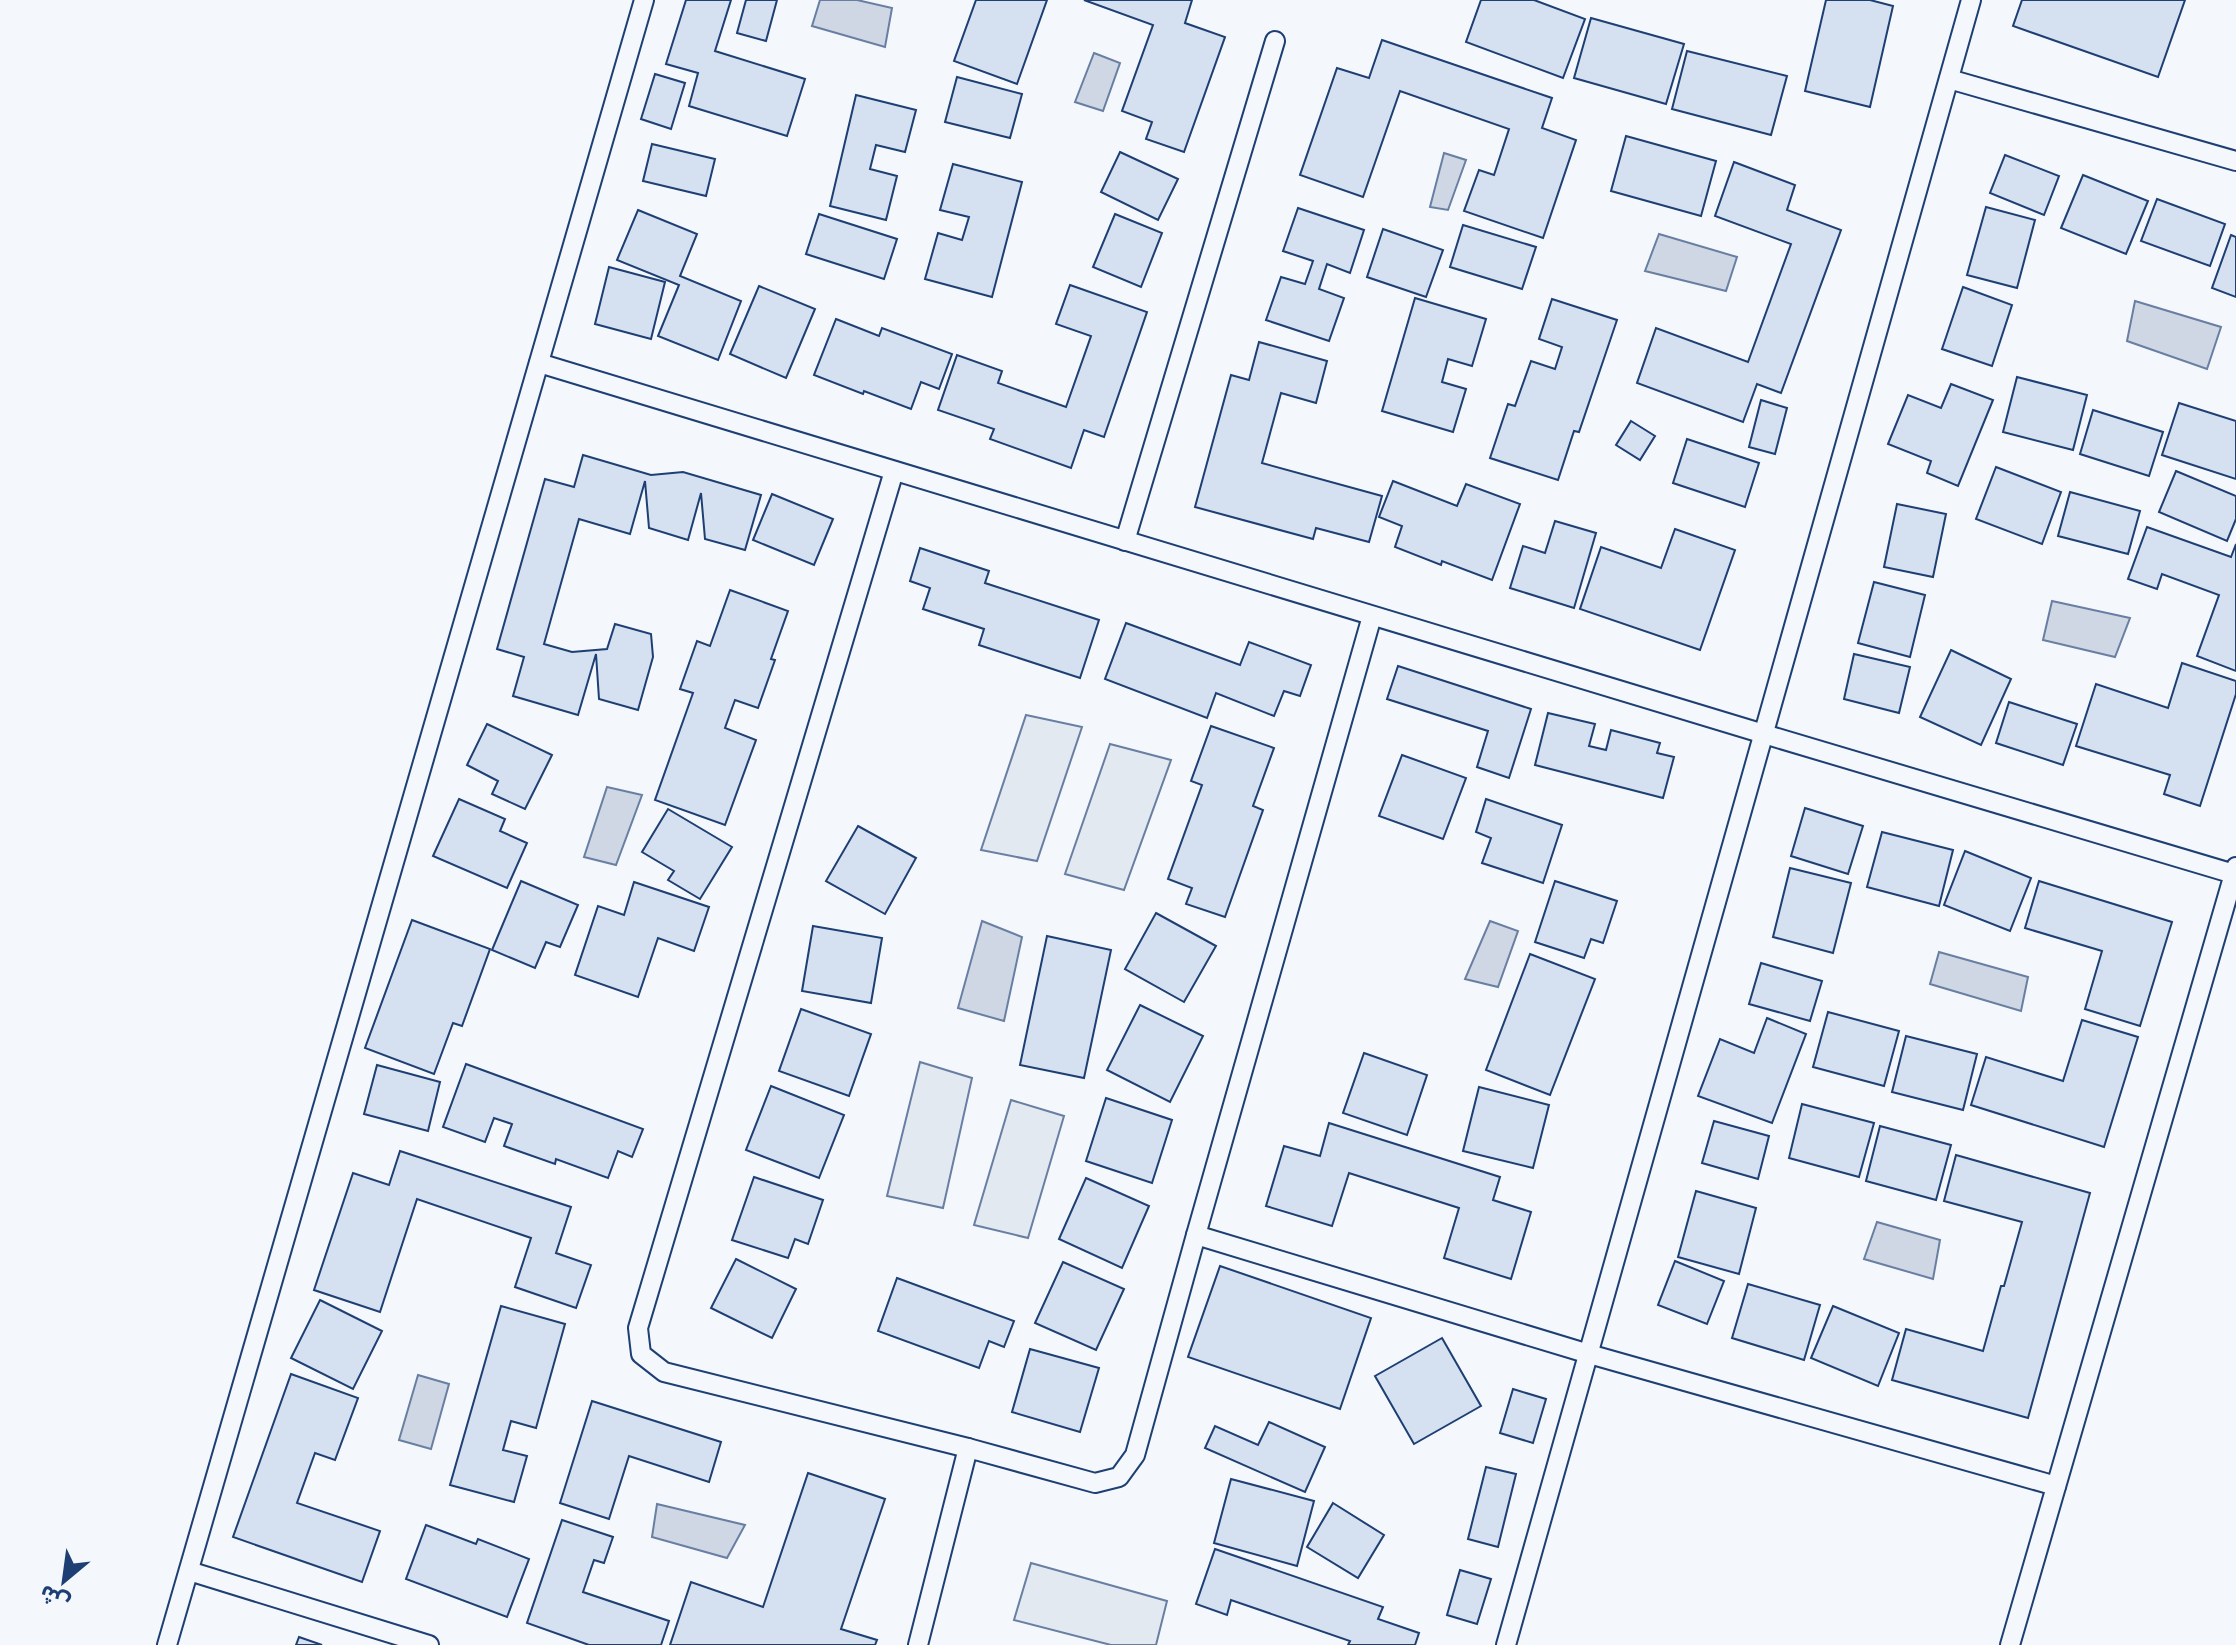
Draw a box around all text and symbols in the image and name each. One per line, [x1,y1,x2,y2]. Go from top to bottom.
north arrow [24,1541,104,1621]
text: ش [33,1579,74,1620]

